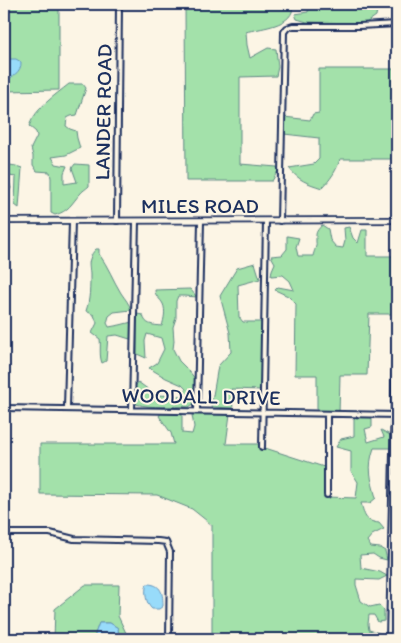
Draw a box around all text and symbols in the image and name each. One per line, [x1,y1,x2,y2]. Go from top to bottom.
street label: LANDER ROAD [89,43,117,181]
street label: MILES ROAD [141,193,259,218]
street label: WOODALL DRIVE [121,382,281,410]

